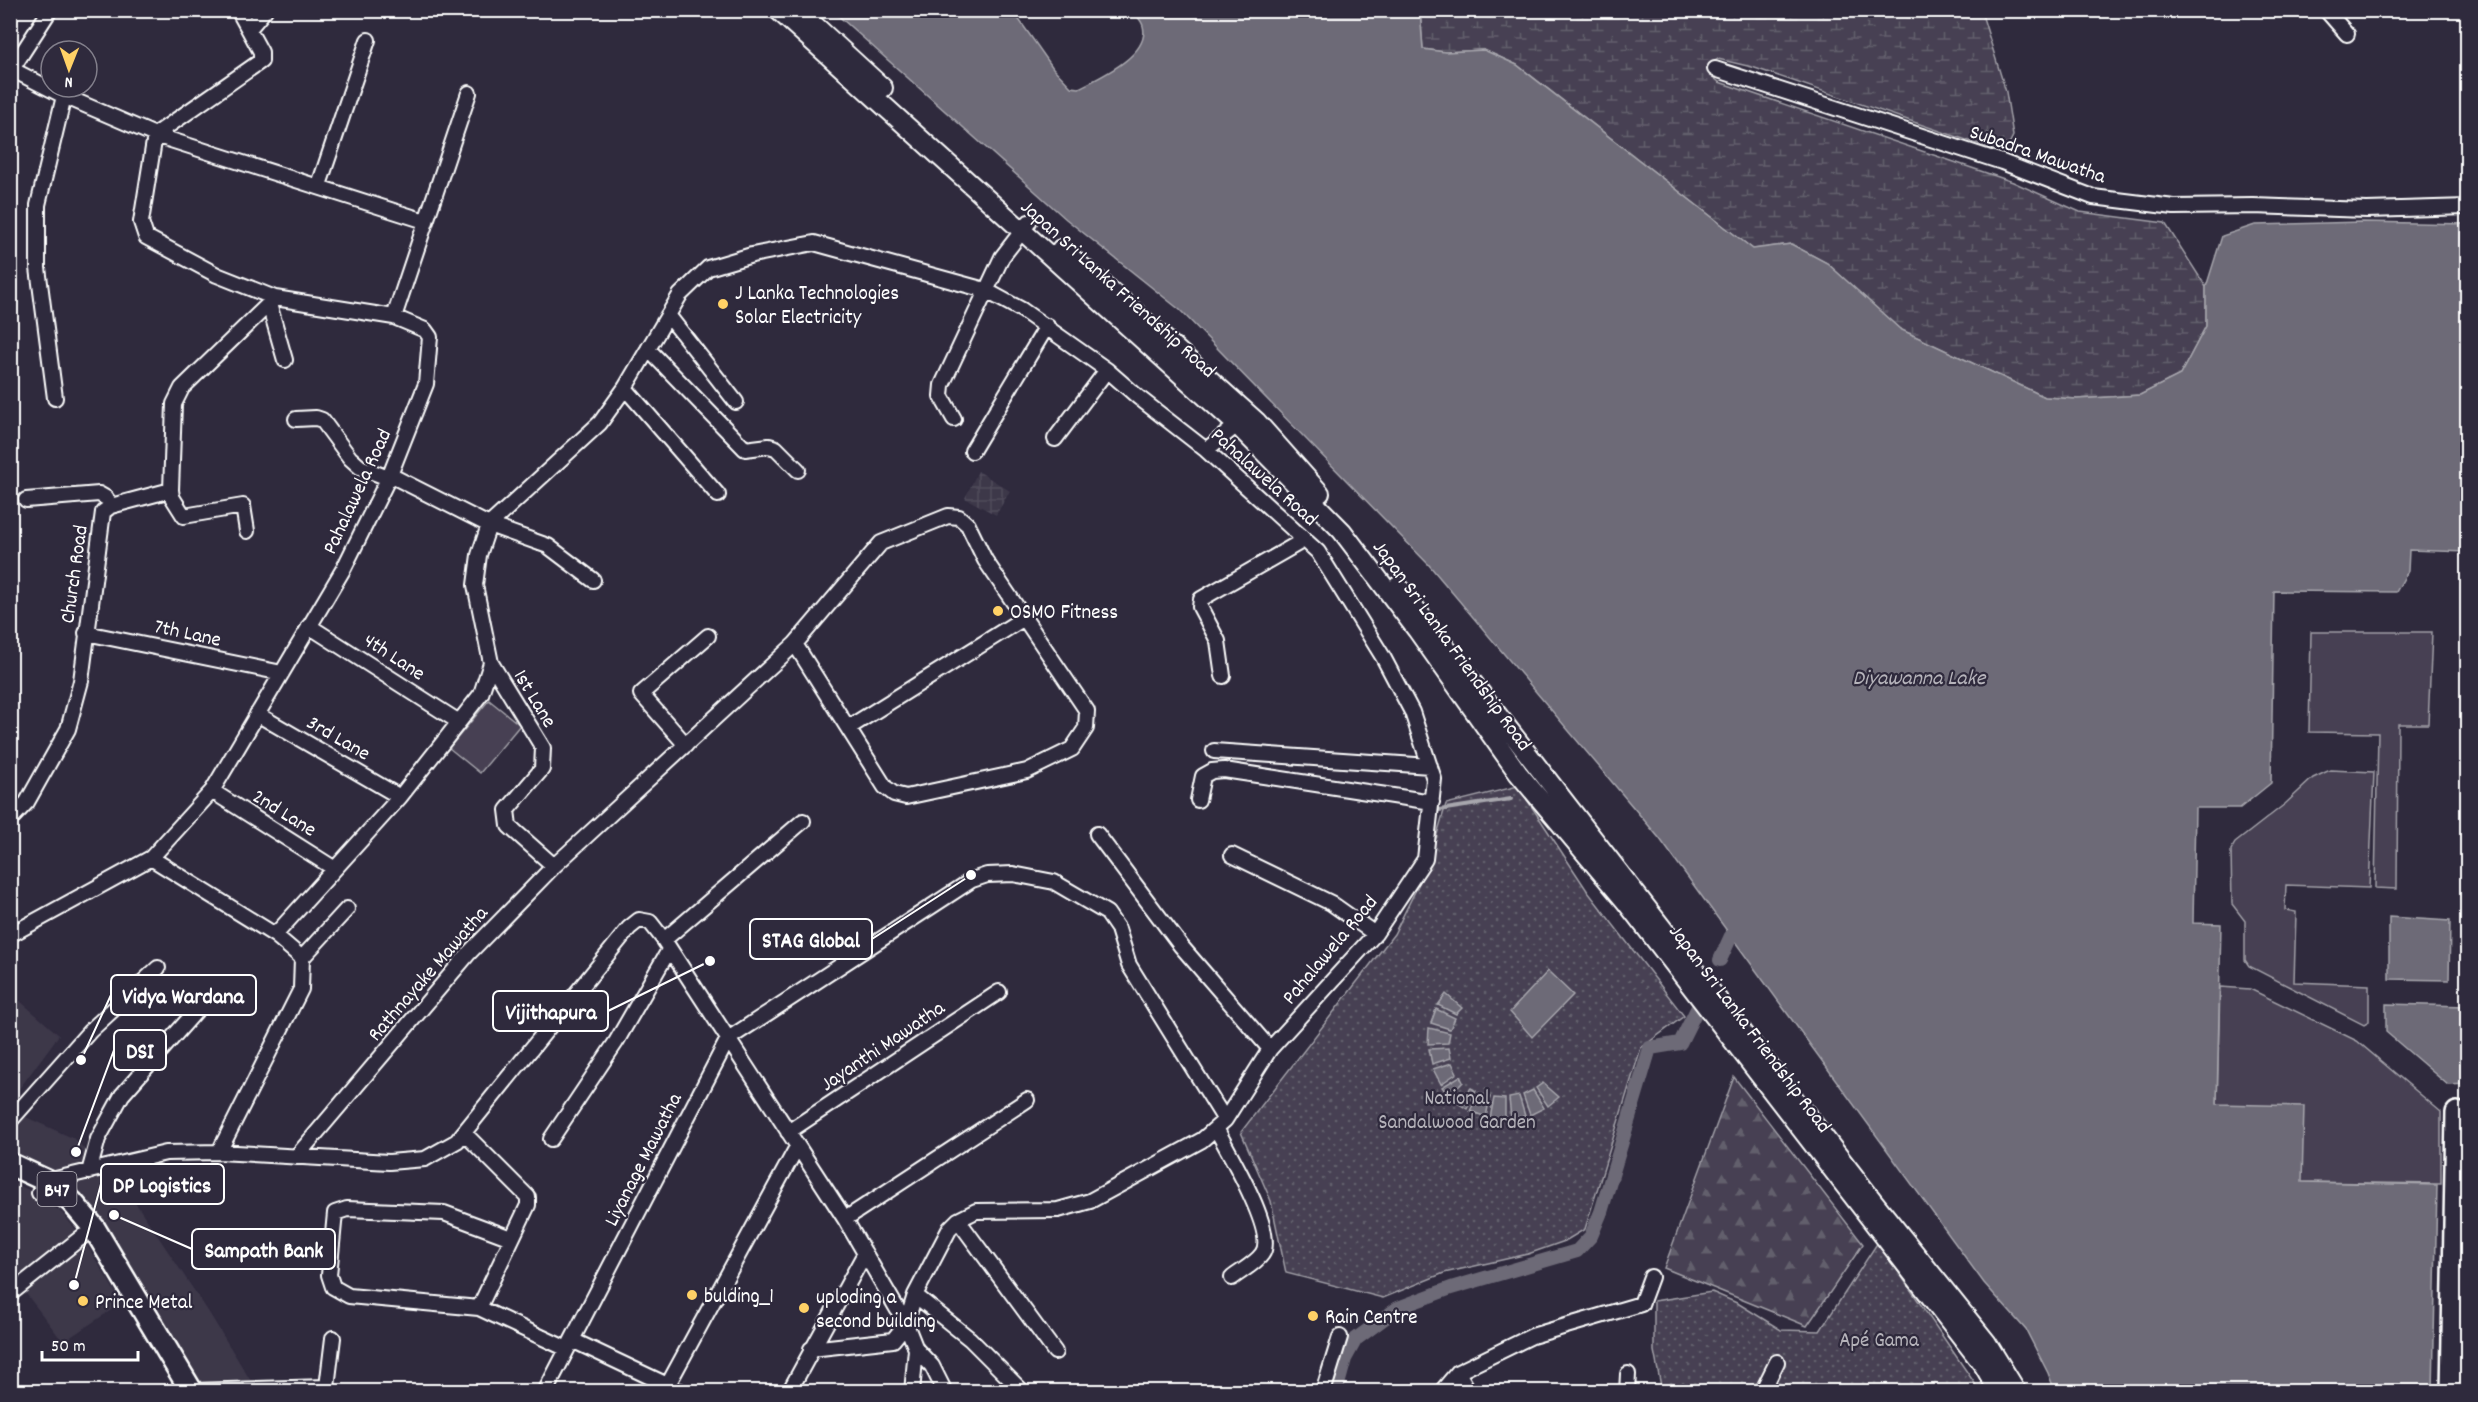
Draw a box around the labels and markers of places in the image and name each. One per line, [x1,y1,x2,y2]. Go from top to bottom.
place label: J Lanka Technologies Solar Electricity [735,280,899,334]
marker: J Lanka Technologies Solar Electricity [716,297,730,311]
place label: OSMO Fitness [1010,599,1118,629]
marker: OSMO Fitness [991,604,1005,618]
callout: STAG Global [750,919,872,959]
callout: Vidya Wardana [111,975,256,1015]
callout: Vijithapura [493,991,608,1031]
callout: DSI [114,1030,166,1070]
callout: DP Logistics [101,1164,224,1204]
callout: Sampath Bank [192,1229,335,1269]
place label: bulding_1 [704,1283,774,1313]
place label: uploding a second building [816,1284,936,1338]
marker: bulding_1 [685,1288,699,1302]
place label: Prince Metal [95,1289,193,1319]
marker: Prince Metal [76,1294,90,1308]
marker: uploding a second building [797,1301,811,1315]
place label: Rain Centre [1325,1304,1418,1334]
marker: Rain Centre [1306,1309,1320,1323]

